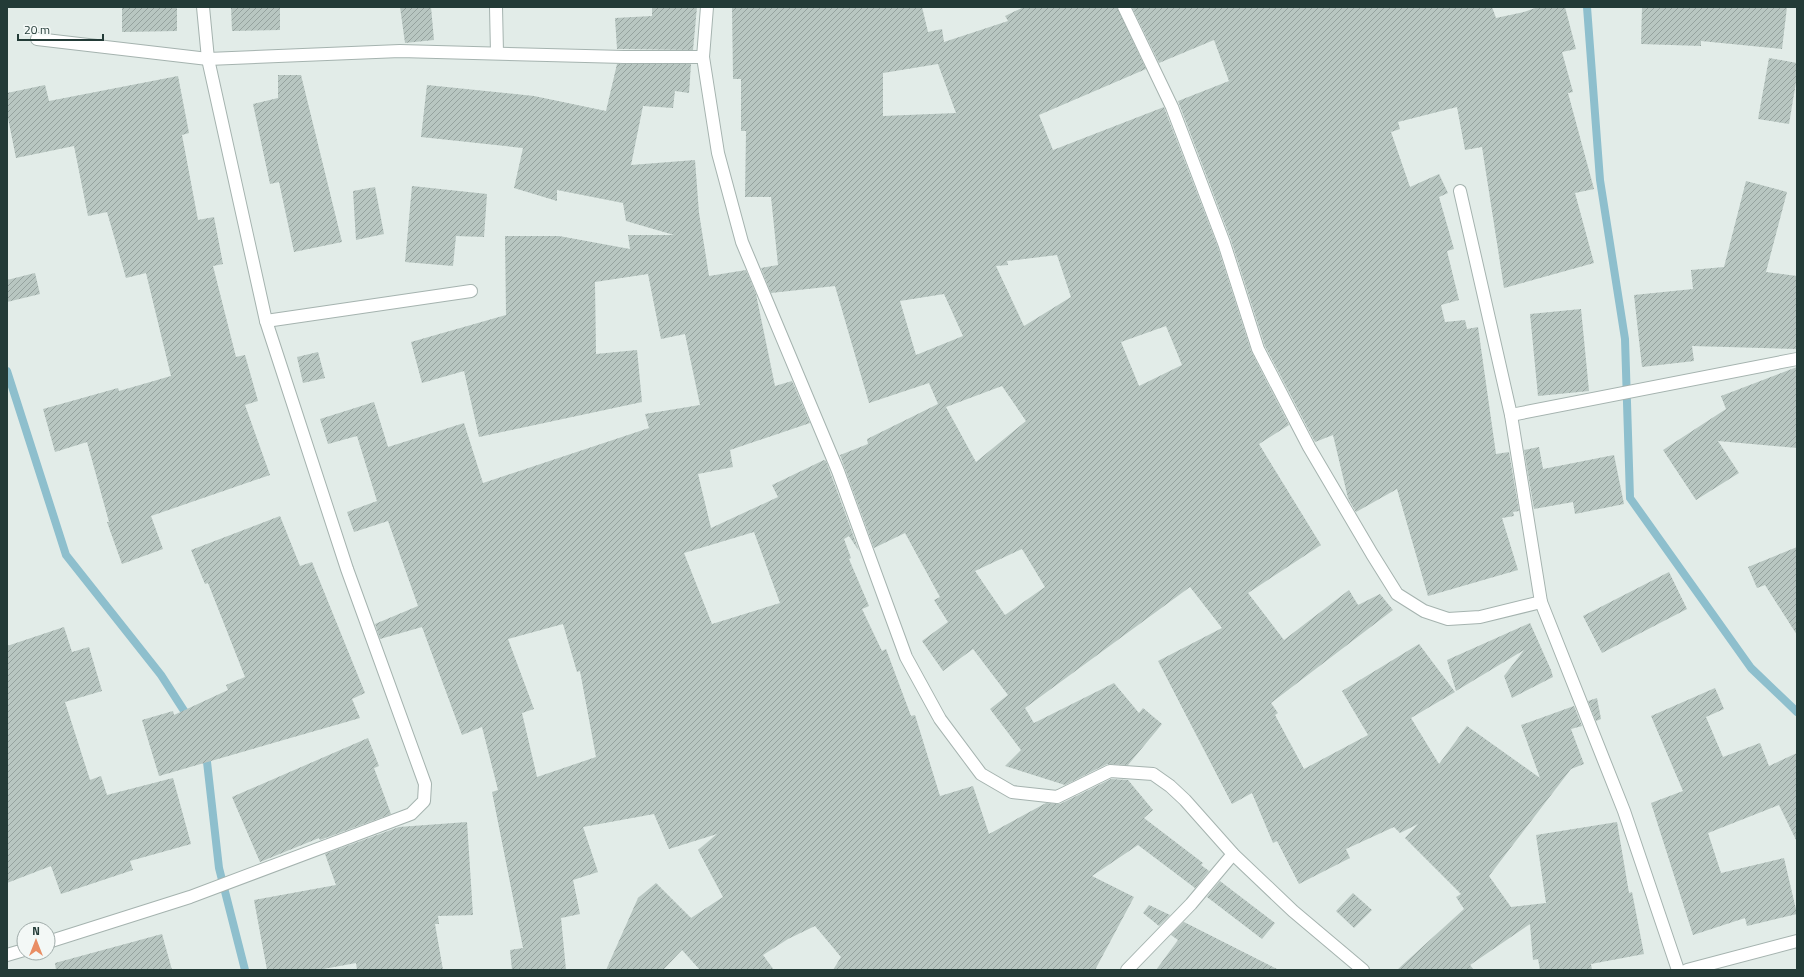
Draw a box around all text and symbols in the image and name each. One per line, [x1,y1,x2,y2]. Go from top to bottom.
scale bar [18,16,103,42]
text: 20 m [24,20,50,39]
north arrow [16,921,56,961]
text: N [32,923,40,939]

